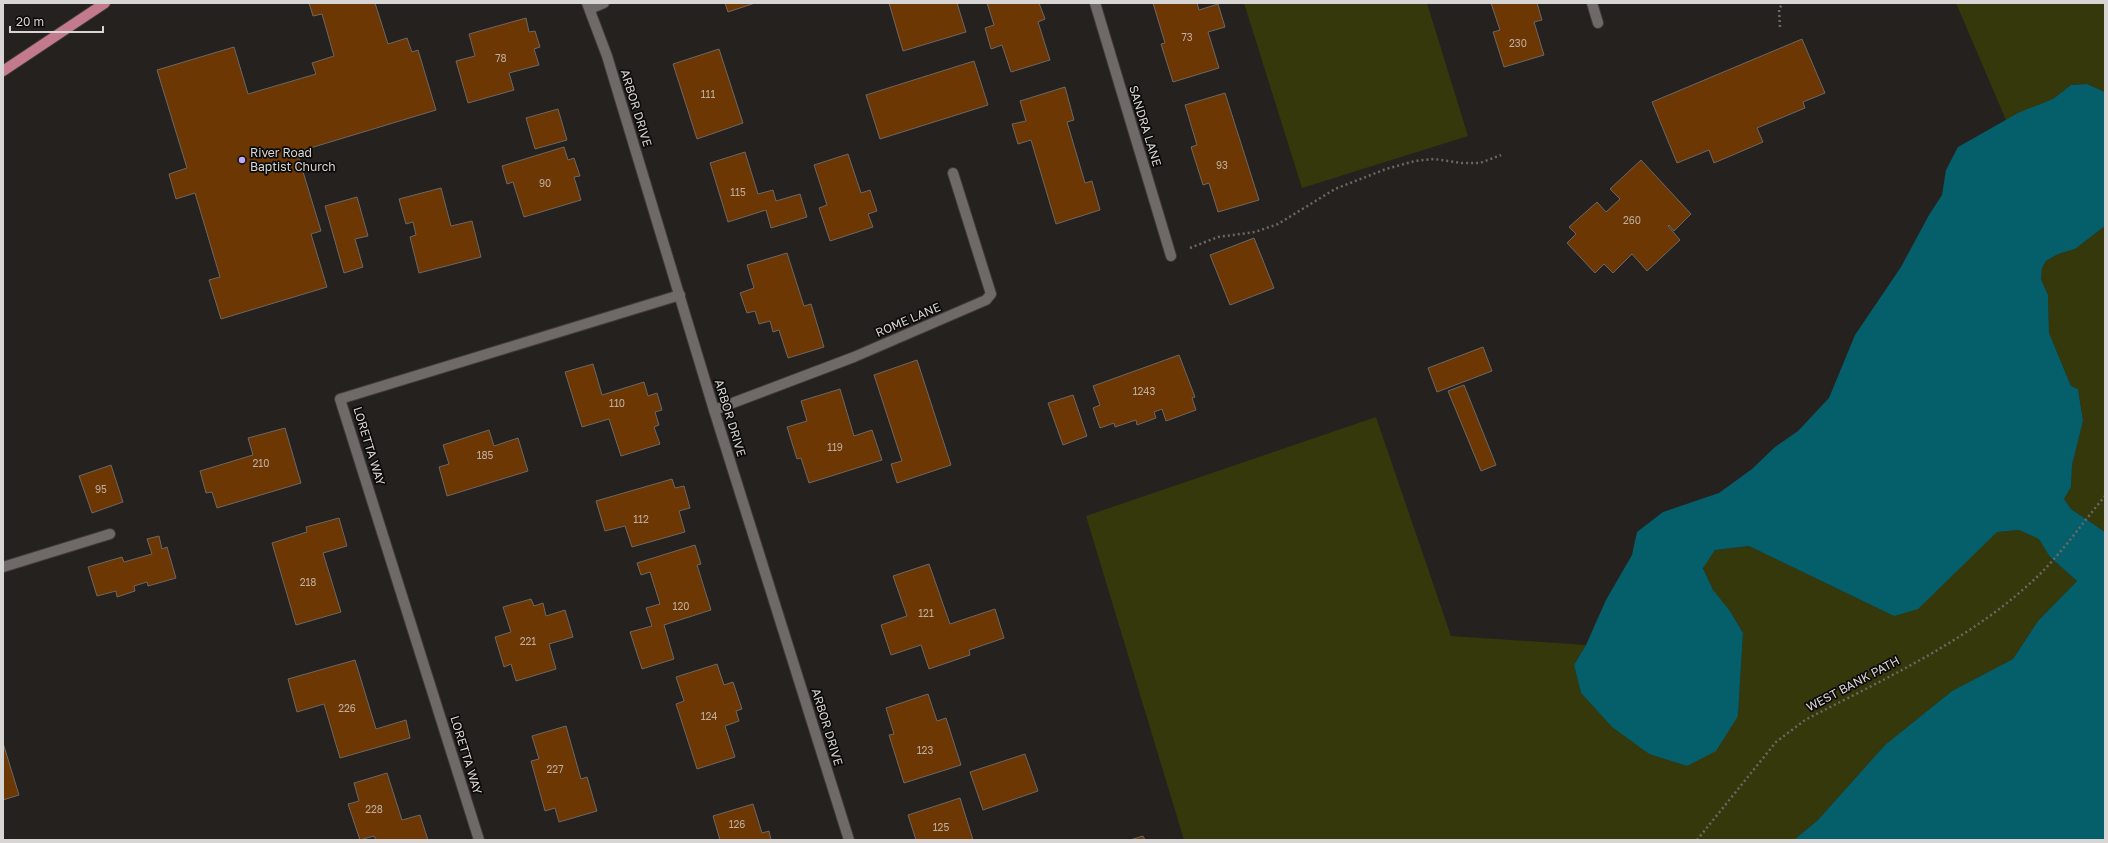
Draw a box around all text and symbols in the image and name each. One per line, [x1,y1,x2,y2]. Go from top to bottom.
scale bar [10,8,103,34]
text: 20 m [16,14,44,29]
house number: 73 [1181,31,1193,43]
house number: 230 [1509,37,1527,49]
house number: 78 [495,52,507,64]
street label: ARBOR DRIVE [618,67,655,148]
street label: SANDRA LANE [1126,83,1165,168]
house number: 111 [701,88,715,100]
place label: River Road Baptist Church [250,145,336,174]
marker: River Road Baptist Church [237,155,247,165]
house number: 93 [1216,159,1228,171]
house number: 90 [539,177,551,189]
house number: 115 [730,186,746,198]
house number: 260 [1623,214,1641,226]
street label: ROME LANE [873,299,943,340]
street label: ARBOR DRIVE [712,377,749,458]
house number: 1243 [1133,385,1155,397]
house number: 110 [609,397,625,409]
street label: LORETTA WAY [350,405,389,487]
house number: 119 [827,441,843,453]
house number: 185 [477,449,494,461]
house number: 210 [253,457,269,469]
house number: 95 [95,483,107,495]
house number: 112 [633,513,649,525]
house number: 218 [300,576,316,588]
house number: 120 [673,600,689,612]
house number: 121 [918,607,934,619]
house number: 221 [520,635,536,647]
street label: WEST BANK PATH [1803,653,1902,715]
street label: ARBOR DRIVE [809,686,846,767]
house number: 226 [338,702,356,714]
house number: 124 [701,710,717,722]
street label: LORETTA WAY [447,714,486,796]
house number: 123 [917,744,933,756]
house number: 227 [547,763,563,775]
house number: 228 [365,803,383,815]
house number: 126 [729,818,745,830]
house number: 125 [933,821,949,833]

